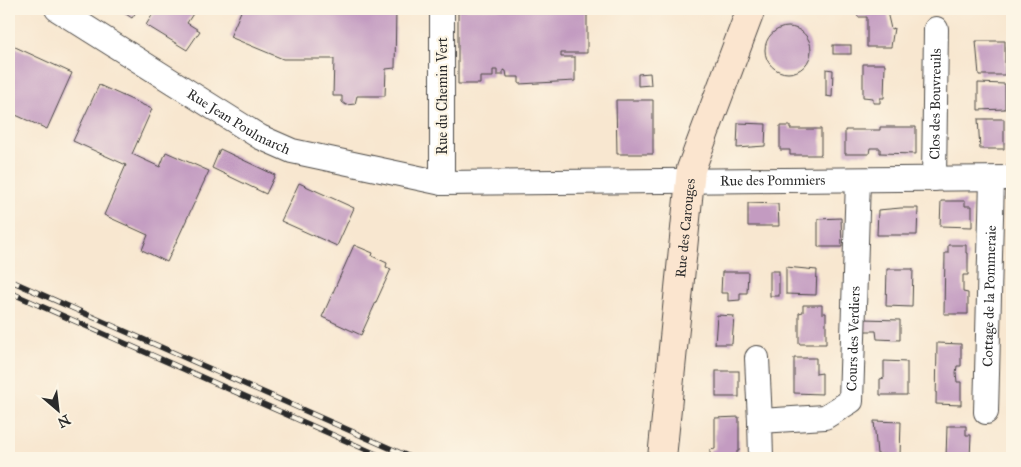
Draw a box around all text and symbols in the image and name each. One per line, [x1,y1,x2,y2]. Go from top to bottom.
street label: Rue du Chemin Vert [434,37,451,155]
street label: Clos des Bouvreuils [926,48,945,160]
street label: Rue Jean Poulmarch [184,85,293,158]
street label: Rue des Pommiers [720,172,825,190]
street label: Rue des Carouges [672,178,699,279]
street label: Cottage de la Pommeraie [979,225,1000,367]
street label: Cours des Verdiers [843,286,864,392]
north arrow [32,384,82,434]
text: N [55,411,73,431]

